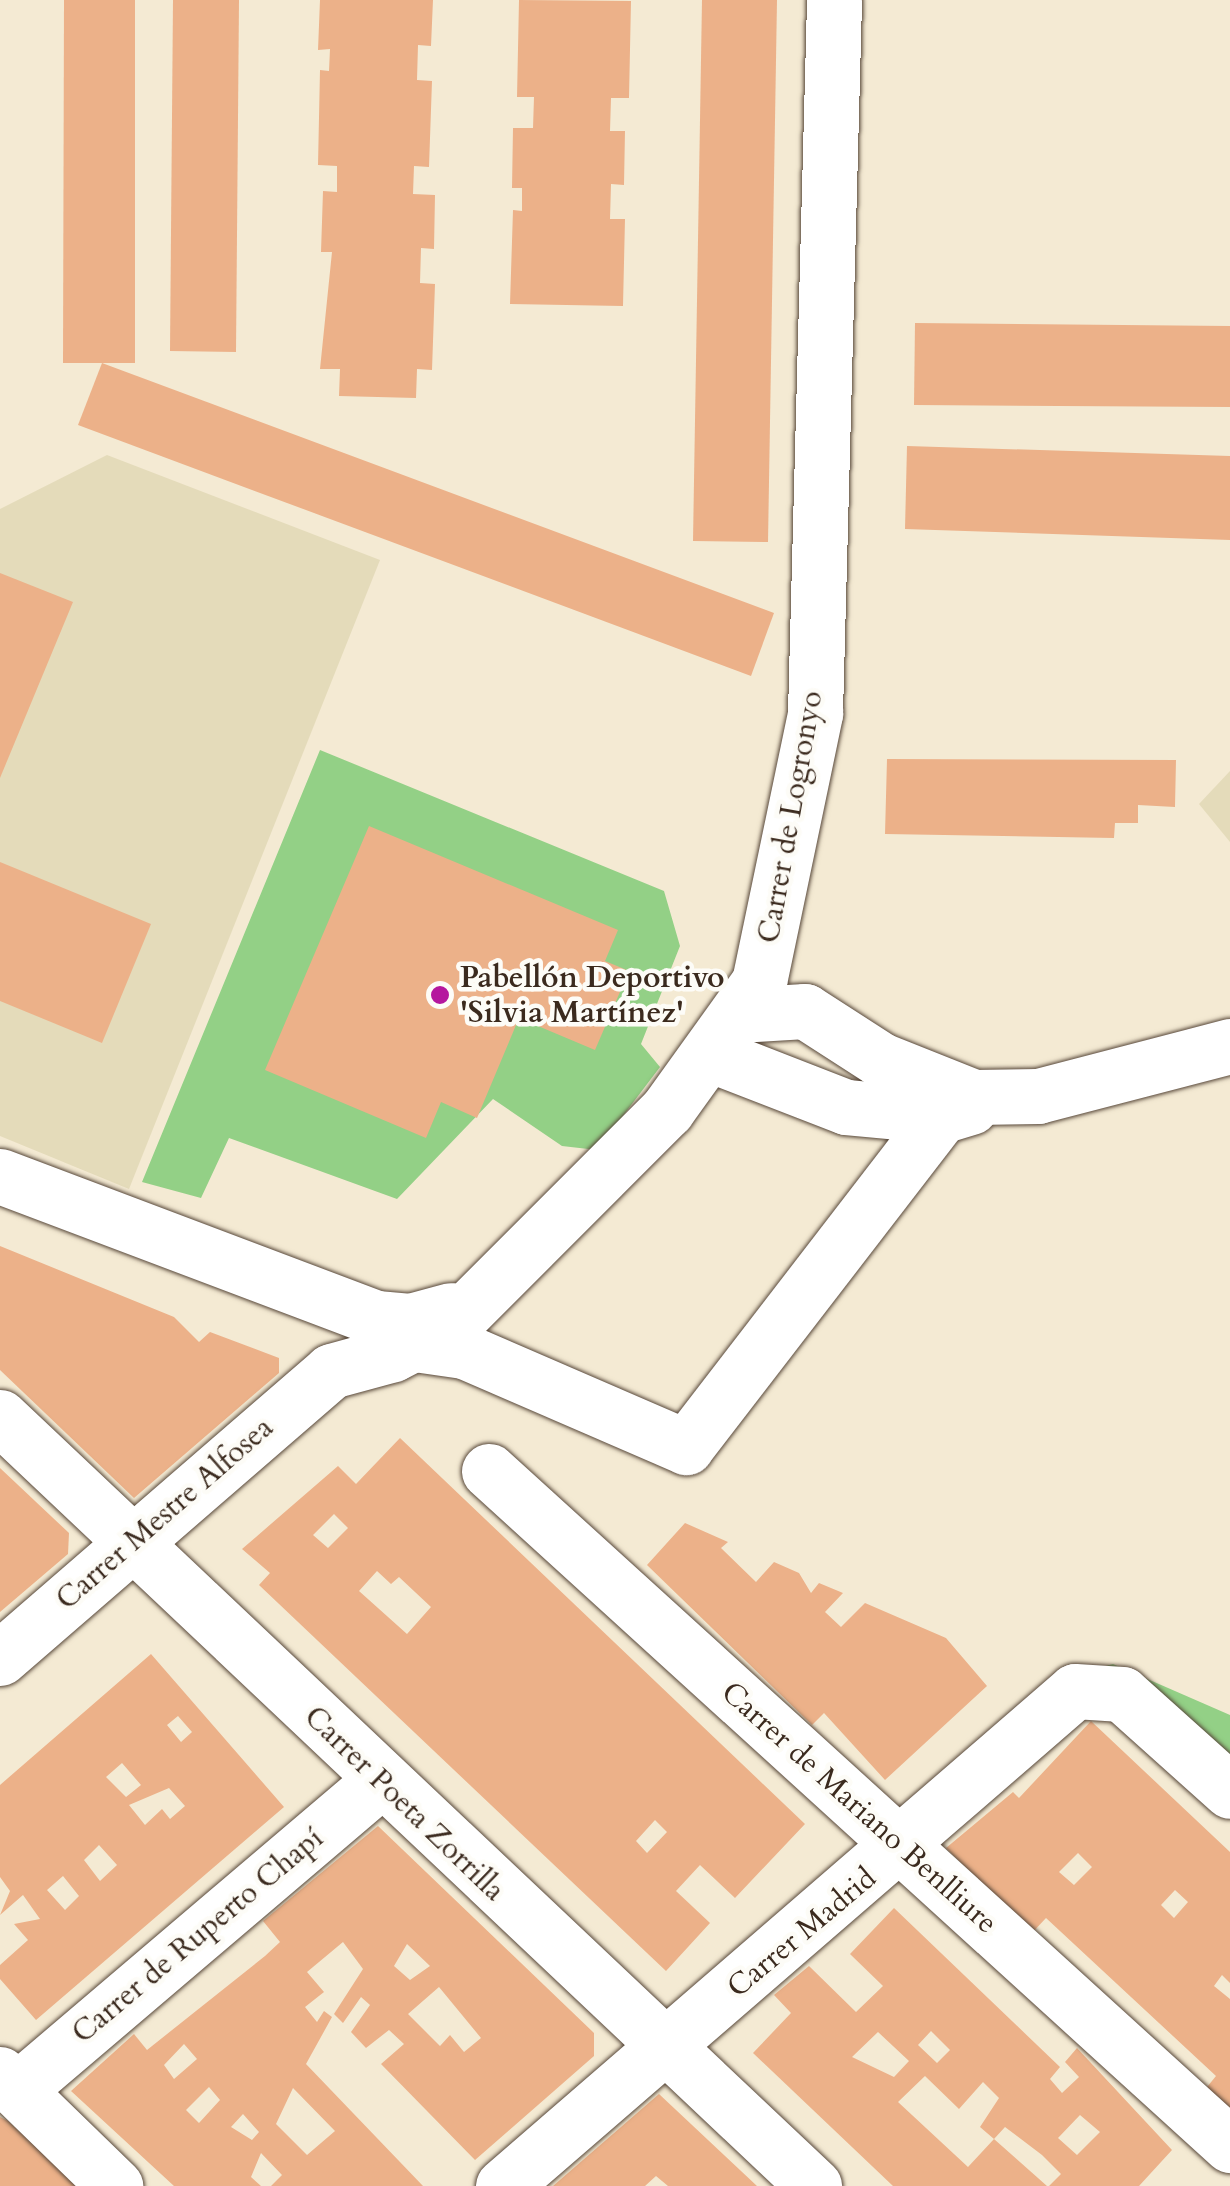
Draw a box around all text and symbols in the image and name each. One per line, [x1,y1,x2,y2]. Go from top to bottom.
street label: Carrer de Logronyo [751,688,831,946]
place label: Pabellón Deportivo 'Silvia Martínez' [460,960,724,1030]
marker: Pabellón Deportivo 'Silvia Martínez' [429,984,451,1006]
street label: Carrer Mestre Alfosea [49,1410,281,1618]
street label: Carrer de Mariano Benlliure [714,1675,1004,1941]
street label: Carrer Poeta Zorrilla [296,1699,512,1909]
street label: Carrer de Ruperto Chapí [65,1821,331,2051]
street label: Carrer Madrid [720,1860,884,2006]

